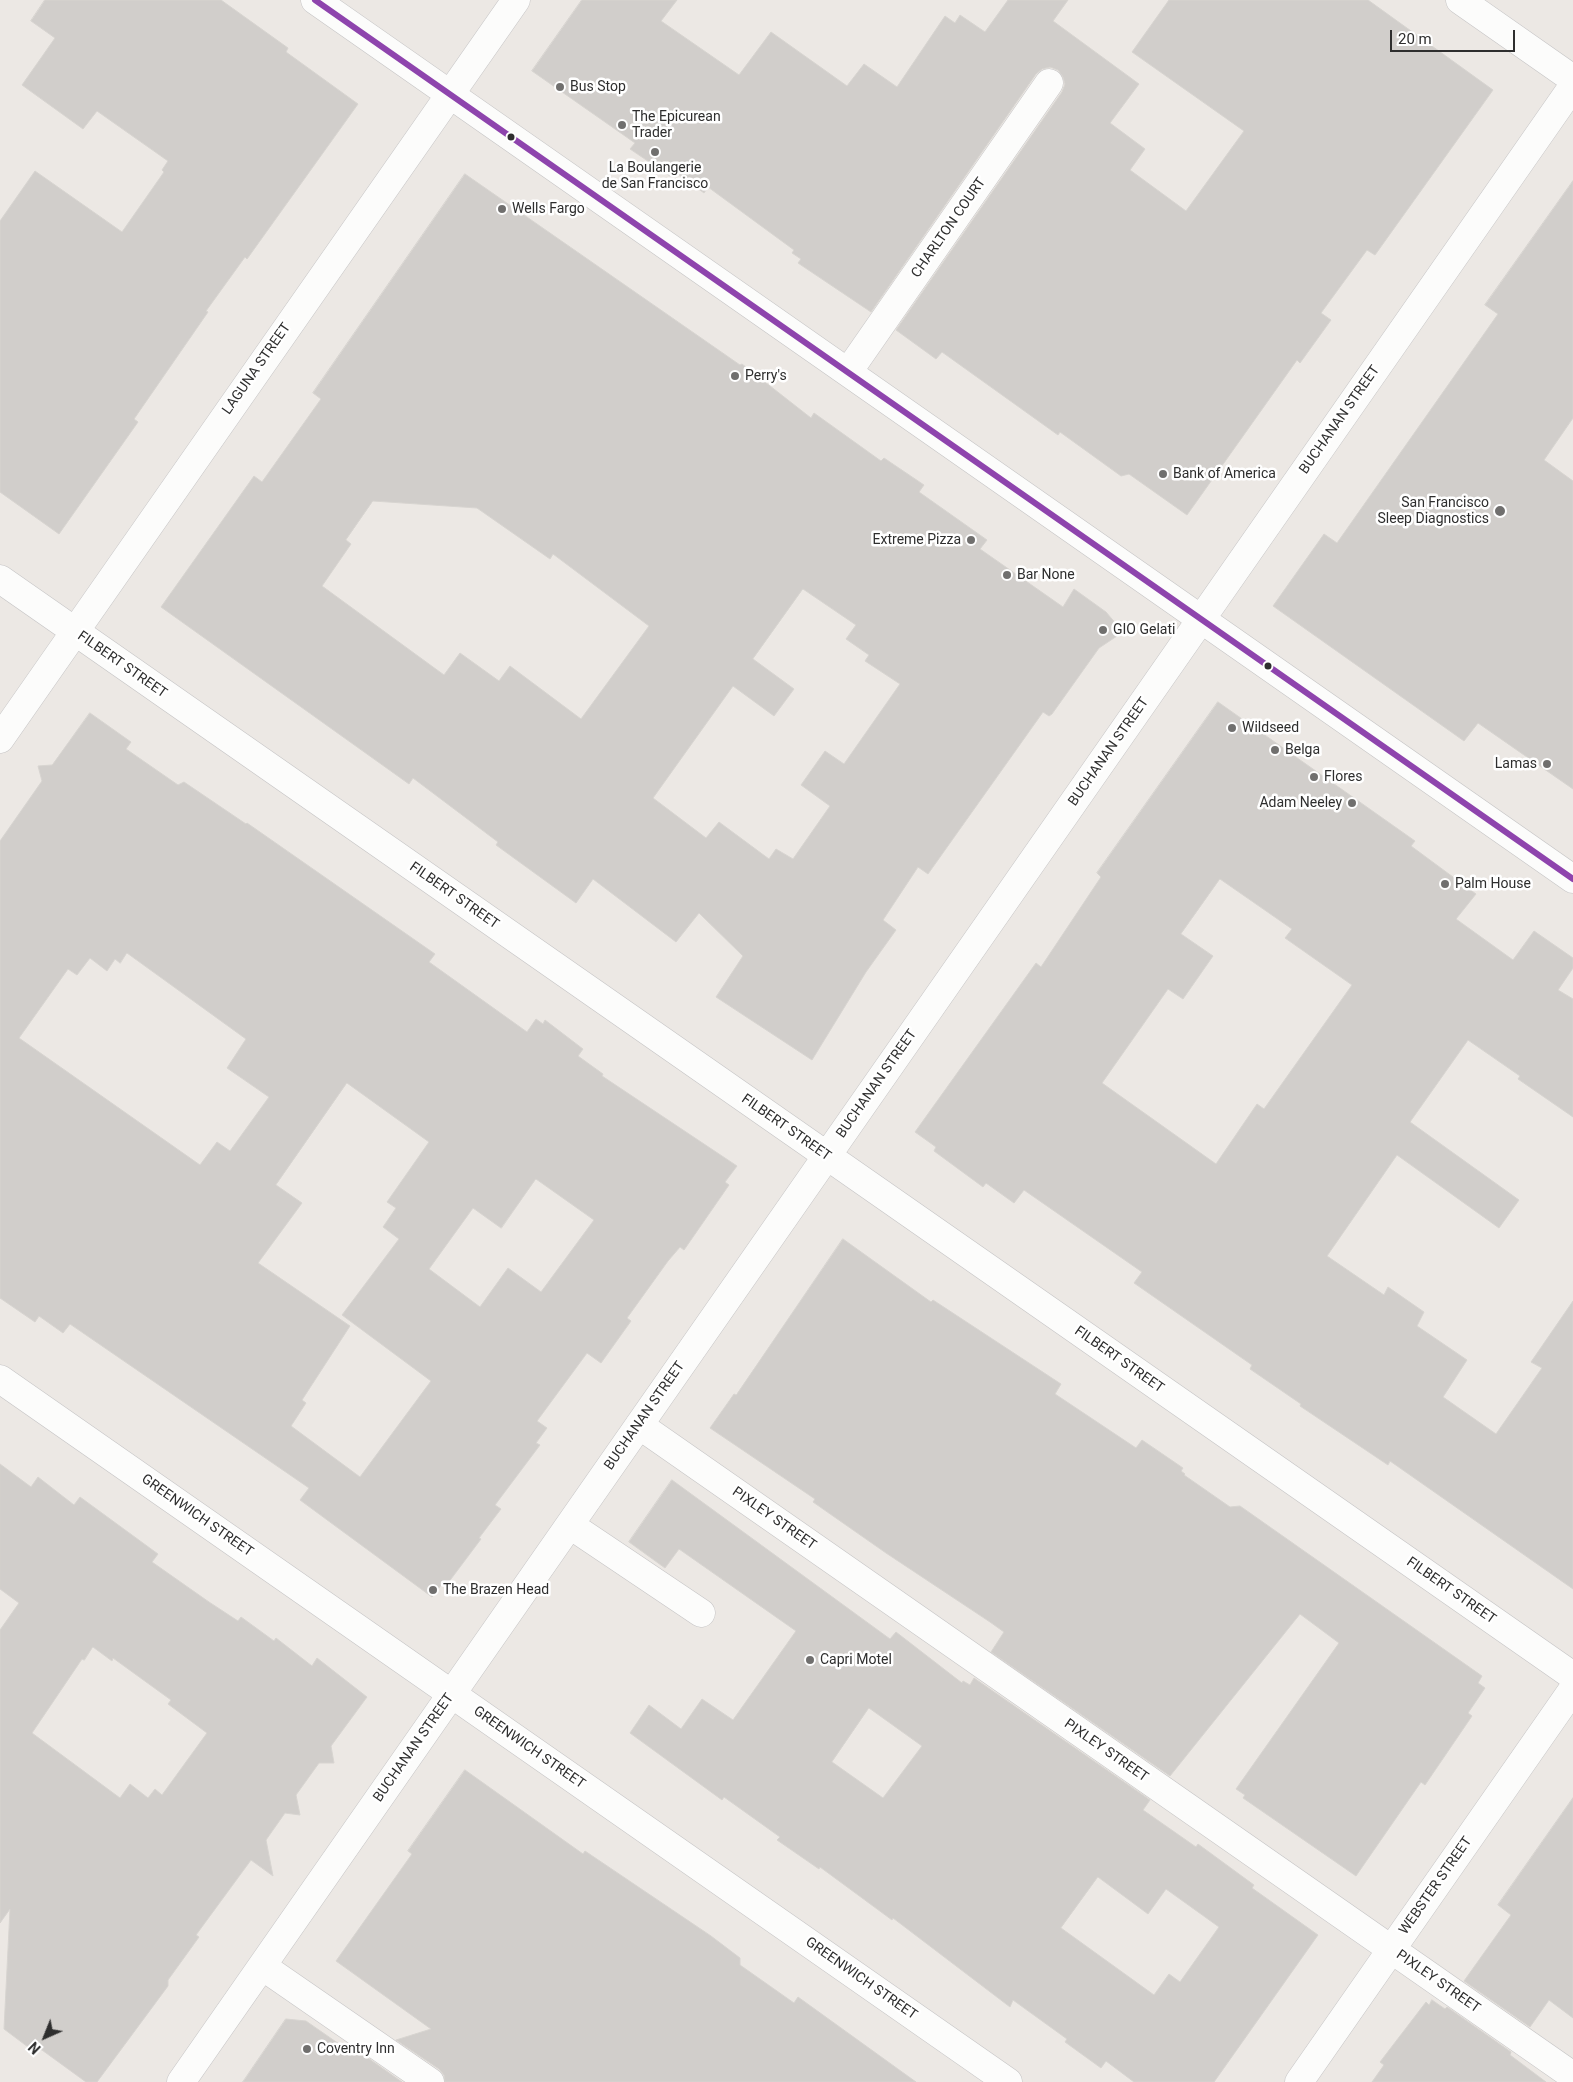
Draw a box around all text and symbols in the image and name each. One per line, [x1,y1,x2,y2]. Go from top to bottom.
scale bar [1393,20,1518,52]
text: 20 m [1398,30,1432,48]
place label: Bus Stop [570,79,626,95]
marker: Bus Stop [554,81,566,93]
place label: The Epicurean Trader [632,109,721,142]
marker: The Epicurean Trader [616,119,628,131]
unlabelled marker [506,132,516,142]
marker: La Boulangerie de San Francisco [649,146,661,158]
place label: La Boulangerie de San Francisco [602,160,708,192]
street label: CHARLTON COURT [908,175,990,281]
place label: Wells Fargo [512,201,585,217]
marker: Wells Fargo [496,203,508,215]
street label: LAGUNA STREET [219,320,295,418]
street label: BUCHANAN STREET [1296,363,1384,477]
place label: Perry's [745,368,787,384]
marker: Perry's [729,370,741,382]
place label: Bank of America [1173,466,1276,482]
marker: Bank of America [1157,468,1169,480]
place label: San Francisco Sleep Diagnostics [1378,495,1489,528]
marker: San Francisco Sleep Diagnostics [1493,504,1507,518]
place label: Extreme Pizza [873,532,961,548]
marker: Extreme Pizza [965,534,977,546]
place label: Bar None [1017,567,1075,583]
marker: Bar None [1001,569,1013,581]
place label: GIO Gelati [1113,622,1175,638]
marker: GIO Gelati [1097,624,1109,636]
street label: FILBERT STREET [74,628,170,702]
unlabelled marker [1263,661,1273,671]
street label: BUCHANAN STREET [1065,695,1153,809]
place label: Wildseed [1242,720,1299,736]
marker: Wildseed [1226,722,1238,734]
place label: Belga [1285,742,1320,758]
marker: Belga [1269,744,1281,756]
place label: Lamas [1495,756,1537,772]
marker: Lamas [1541,758,1553,770]
place label: Flores [1324,769,1362,785]
marker: Flores [1308,771,1320,783]
place label: Adam Neeley [1259,795,1342,811]
marker: Adam Neeley [1346,797,1358,809]
street label: FILBERT STREET [406,859,502,933]
place label: Palm House [1455,876,1531,892]
marker: Palm House [1439,878,1451,890]
street label: BUCHANAN STREET [833,1027,921,1141]
street label: FILBERT STREET [738,1091,834,1165]
street label: FILBERT STREET [1071,1323,1167,1397]
street label: BUCHANAN STREET [601,1359,689,1473]
street label: GREENWICH STREET [138,1471,256,1561]
street label: PIXLEY STREET [729,1484,819,1554]
street label: FILBERT STREET [1403,1554,1499,1628]
place label: The Brazen Head [443,1582,549,1598]
marker: The Brazen Head [427,1584,439,1596]
place label: Capri Motel [820,1652,892,1668]
marker: Capri Motel [804,1654,816,1666]
street label: BUCHANAN STREET [370,1691,458,1805]
street label: GREENWICH STREET [470,1703,588,1793]
street label: PIXLEY STREET [1061,1716,1151,1786]
street label: WEBSTER STREET [1396,1834,1476,1938]
street label: GREENWICH STREET [802,1934,920,2024]
street label: PIXLEY STREET [1393,1947,1483,2017]
north arrow [20,2012,70,2062]
text: N [25,2039,44,2057]
place label: Coventry Inn [317,2041,395,2057]
marker: Coventry Inn [301,2043,313,2055]

